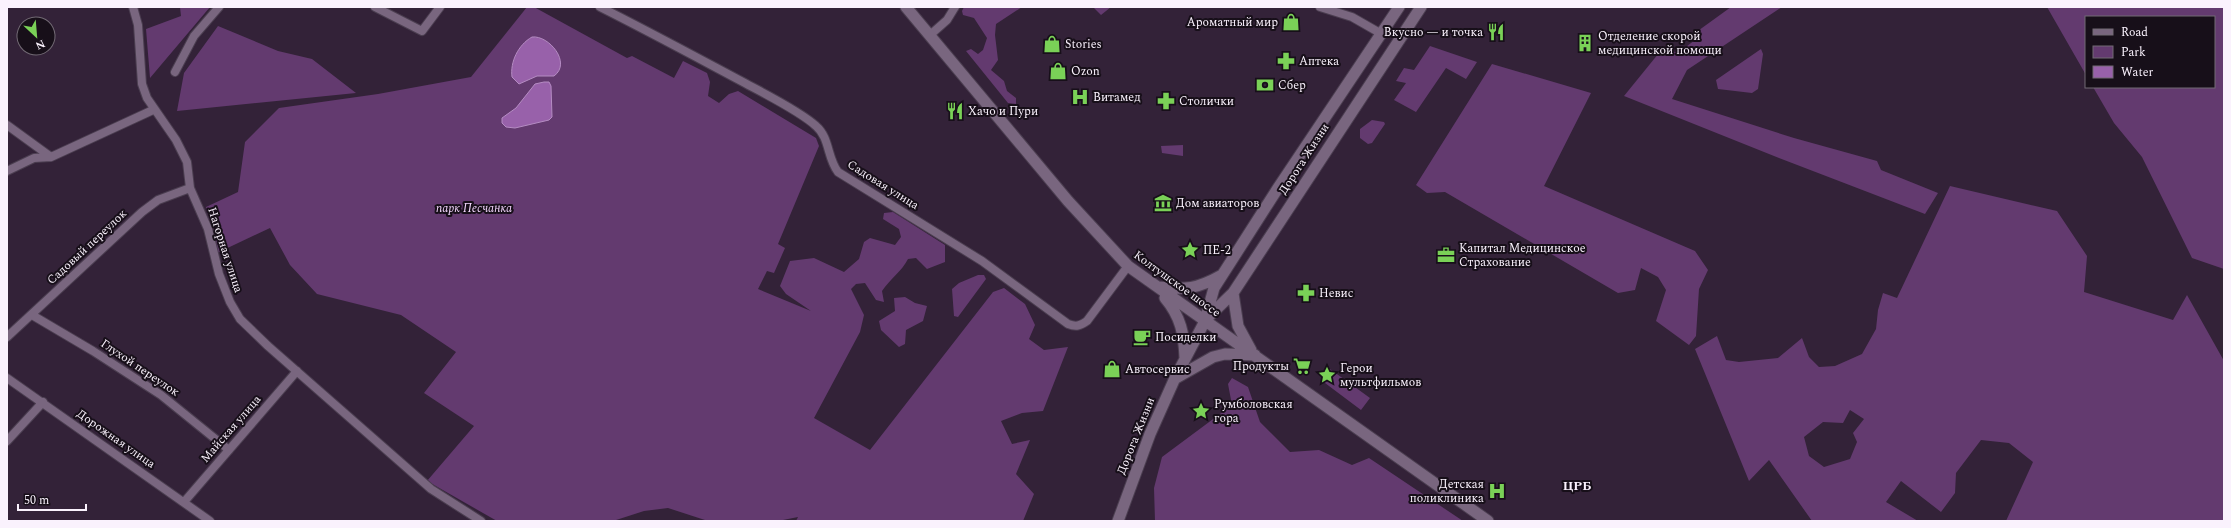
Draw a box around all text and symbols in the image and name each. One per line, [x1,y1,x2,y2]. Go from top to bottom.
shop icon: Ароматный мир [1281,12,1301,32]
place label: Ароматный мир [1187,13,1278,32]
north arrow [16,16,56,56]
legend [2085,16,2215,88]
restaurant icon: Вкусно — и точка [1486,22,1506,42]
place label: Вкусно — и точка [1384,23,1483,42]
text: Road [2121,23,2148,42]
place label: Отделение скорой медицинской помощи [1598,27,1722,60]
building icon: Отделение скорой медицинской помощи [1575,33,1595,53]
shop icon: Stories [1042,34,1062,54]
text: N [32,35,48,54]
place label: Stories [1065,35,1102,54]
text: Park [2121,43,2146,62]
pharmacy icon: Аптека [1276,51,1296,71]
place label: Аптека [1299,52,1339,71]
shop icon: Ozon [1048,61,1068,81]
place label: Ozon [1071,62,1100,81]
text: Water [2121,63,2153,82]
bank icon: Сбер [1255,75,1275,95]
place label: Сбер [1278,76,1306,95]
hospital icon: Витамед [1070,87,1090,107]
place label: Витамед [1093,88,1141,107]
pharmacy icon: Столички [1156,91,1176,111]
place label: Столички [1179,92,1234,111]
restaurant icon: Хачо и Пури [945,101,965,121]
place label: Хачо и Пури [968,102,1038,121]
street label: Дорога Жизни [1274,120,1334,198]
street label: Садовая улица [843,155,923,215]
museum icon: Дом авиаторов [1153,193,1173,213]
place label: Дом авиаторов [1176,194,1259,213]
park label: парк Песчанка [436,199,512,218]
street label: Садовый переулок [43,205,132,289]
street label: Нагорная улица [202,205,248,295]
place label: Капитал Медицинское Страхование [1459,239,1586,272]
place icon: ПЕ-2 [1180,240,1200,260]
place label: ПЕ-2 [1203,241,1231,260]
office icon: Капитал Медицинское Страхование [1436,245,1456,265]
street label: Колтушское шоссе [1130,246,1225,322]
pharmacy icon: Невис [1296,283,1316,303]
place label: Невис [1319,284,1354,303]
cafe icon: Посиделки [1132,327,1152,347]
place label: Посиделки [1155,328,1217,347]
street label: Глухой переулок [97,334,184,402]
supermarket icon: Продукты [1292,356,1312,376]
place label: Продукты [1233,357,1289,376]
shop icon: Автосервис [1102,359,1122,379]
place label: Герои мультфильмов [1340,359,1421,392]
place label: Автосервис [1125,360,1190,379]
place icon: Герои мультфильмов [1317,365,1337,385]
street label: Майская улица [196,391,266,467]
street label: Дорога Жизни [1112,395,1160,477]
place label: Румболовская гора [1214,395,1293,428]
place icon: Румболовская гора [1191,401,1211,421]
street label: Дорожная улица [73,405,159,473]
place label: Детская поликлиника [1410,475,1484,508]
district label: ЦРБ [1563,476,1591,496]
hospital icon: Детская поликлиника [1487,481,1507,501]
scale bar [18,486,86,512]
text: 50 m [24,491,49,510]

